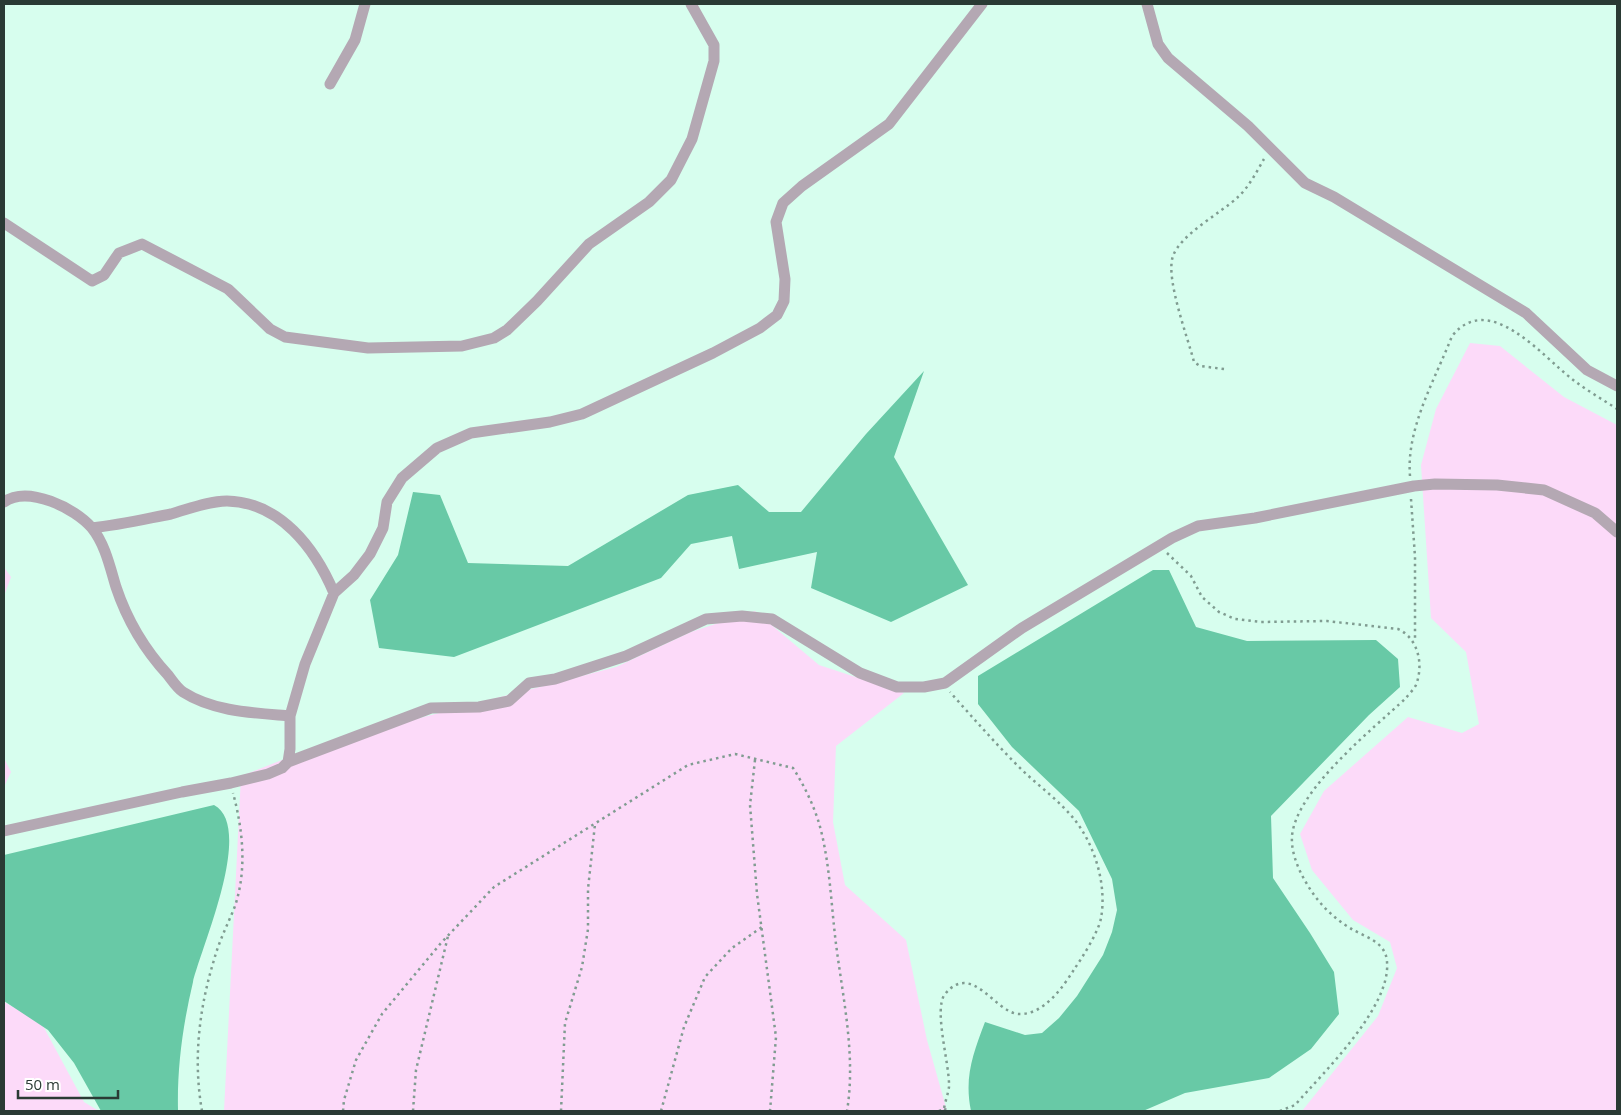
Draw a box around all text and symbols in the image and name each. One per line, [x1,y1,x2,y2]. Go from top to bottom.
scale bar [18,1068,118,1100]
text: 50 m [25,1074,60,1094]

